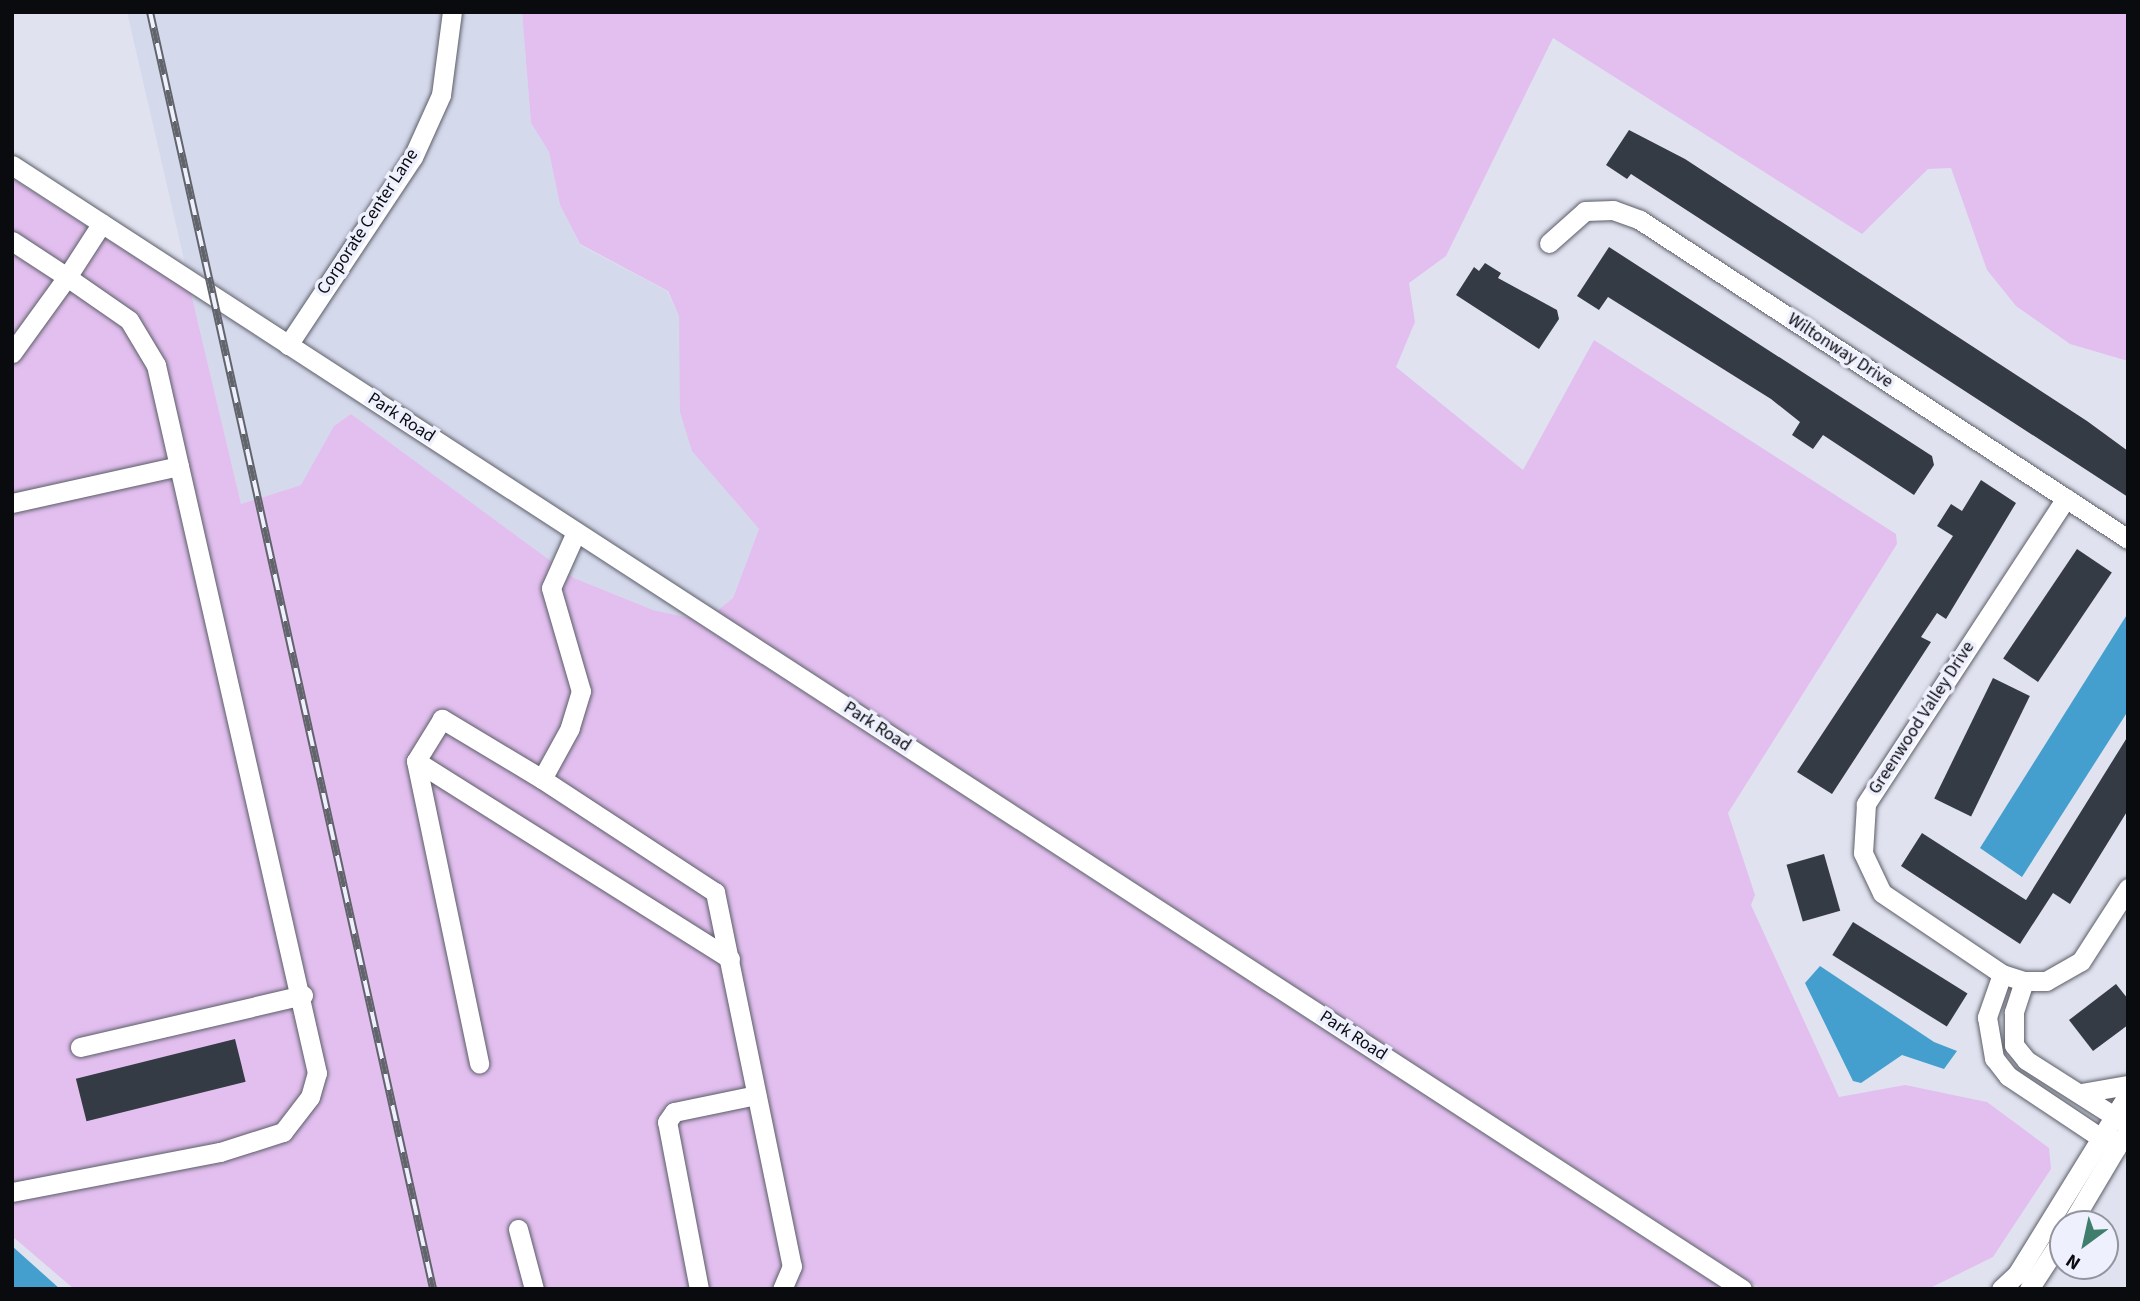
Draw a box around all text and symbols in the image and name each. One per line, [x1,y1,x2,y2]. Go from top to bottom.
street label: Corporate Center Lane [313,145,423,299]
street label: Wiltonway Drive [1783,309,1897,393]
street label: Park Road [363,388,439,448]
street label: Greenwood Valley Drive [1864,637,1980,799]
street label: Park Road [839,697,915,757]
street label: Park Road [1315,1006,1391,1066]
north arrow [2049,1210,2119,1280]
text: N [2061,1247,2086,1276]

